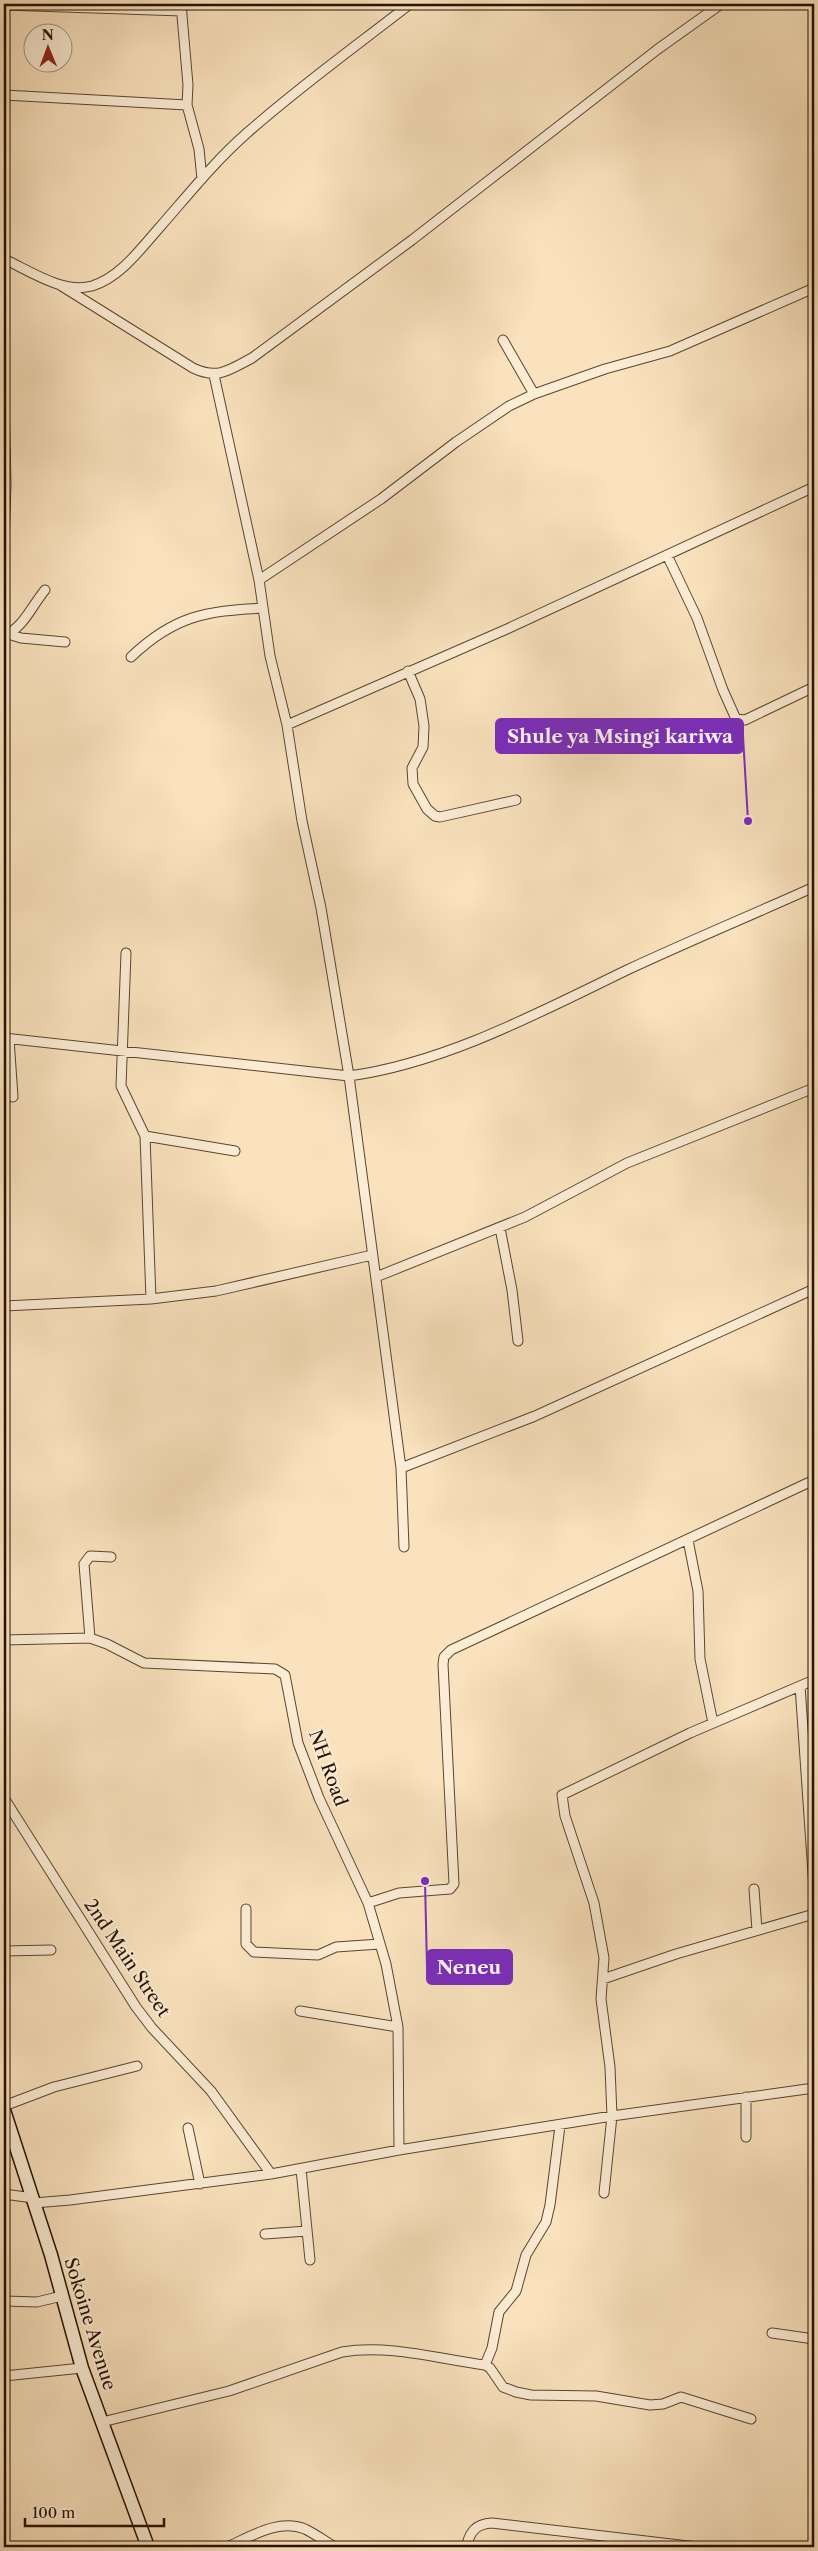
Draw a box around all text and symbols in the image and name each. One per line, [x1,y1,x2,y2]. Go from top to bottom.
north arrow [22,22,72,72]
text: N [42,26,54,44]
callout: Shule ya Msingi kariwa [496,719,743,753]
text: Shule ya Msingi kariwa [507,725,734,748]
street label: NH Road [304,1727,352,1809]
street label: 2nd Main Street [79,1895,175,2022]
callout: Neneu [427,1950,512,1984]
text: Neneu [437,1956,502,1979]
street label: Sokoine Avenue [59,2255,121,2393]
scale bar [25,2496,164,2528]
text: 100 m [32,2503,75,2522]

